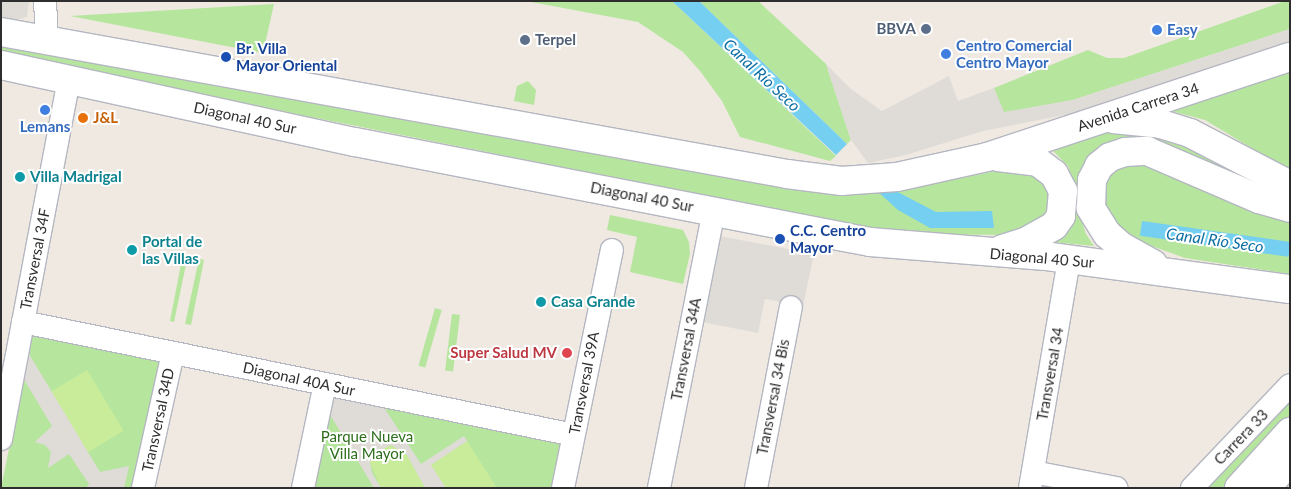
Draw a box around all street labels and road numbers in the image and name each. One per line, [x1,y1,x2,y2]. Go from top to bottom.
street label: Avenida Carrera 34 [1075,79,1201,135]
street label: Diagonal 40 Sur [192,98,298,138]
street label: Diagonal 40 Sur [589,178,695,216]
street label: Transversal 34F [16,207,54,311]
street label: Diagonal 40 Sur [989,244,1095,272]
street label: Transversal 34A [667,296,705,402]
street label: Transversal 34 [1033,326,1067,422]
street label: Transversal 39A [565,330,603,436]
street label: Transversal 34 Bis [753,337,793,457]
street label: Diagonal 40A Sur [241,358,357,400]
street label: Transversal 34D [138,366,178,474]
street label: Carrera 33 [1210,406,1272,468]

